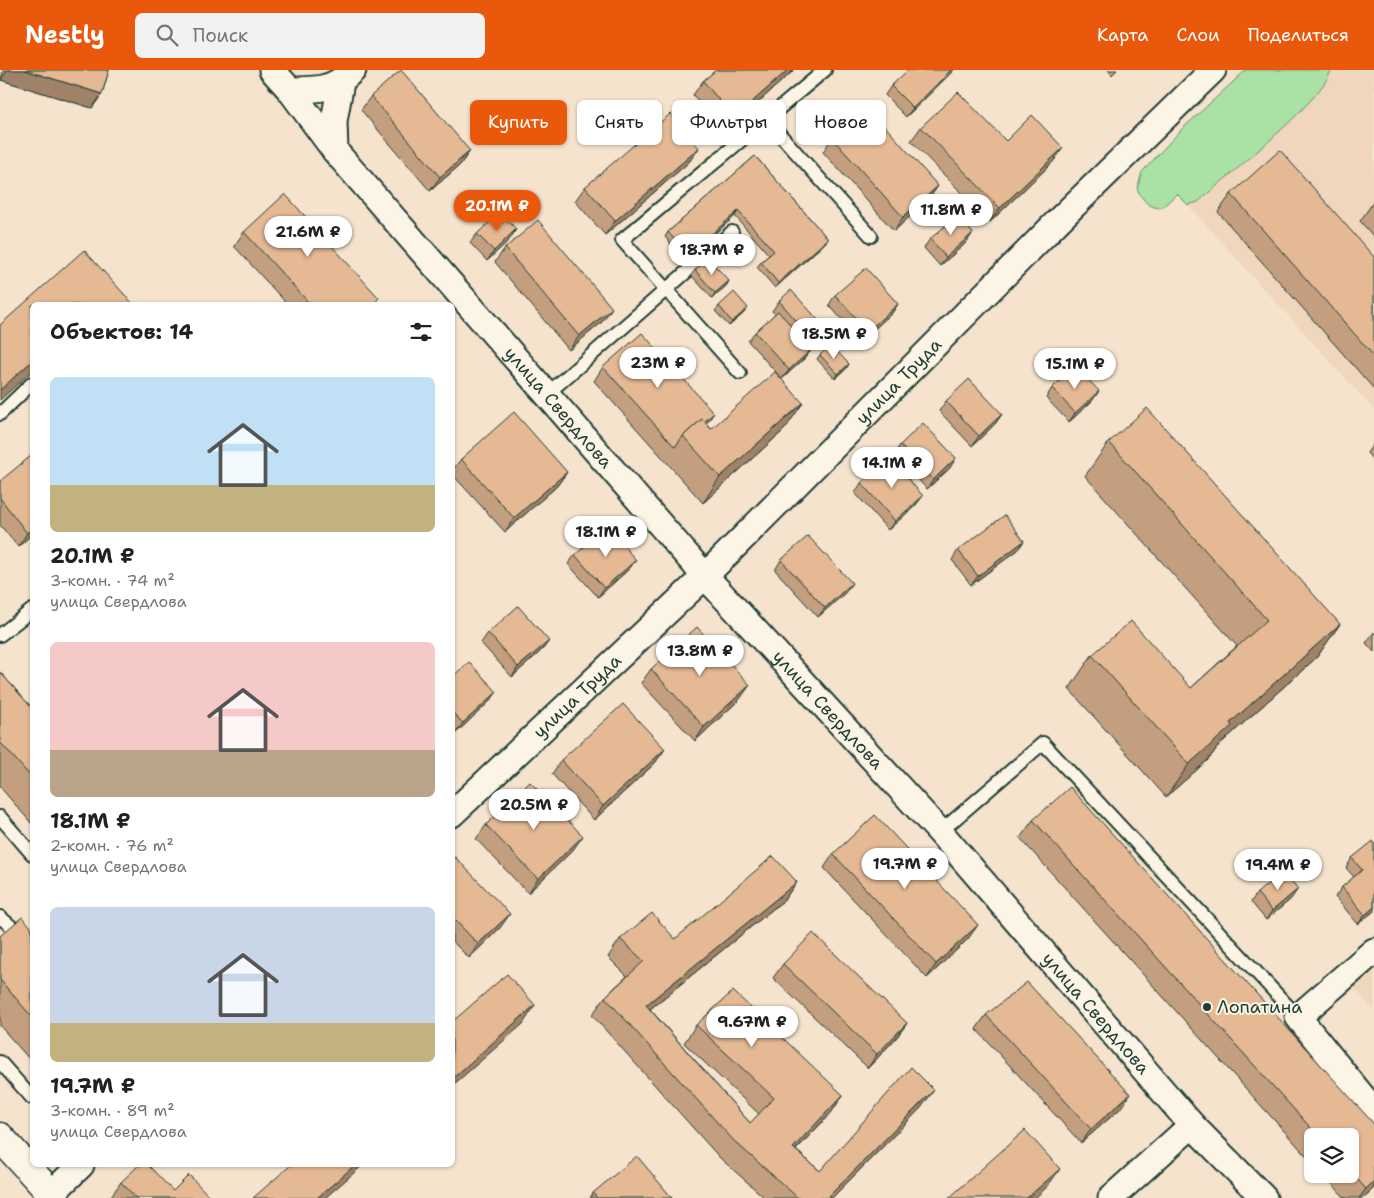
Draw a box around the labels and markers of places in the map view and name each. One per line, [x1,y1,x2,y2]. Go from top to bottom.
pin: 20.1M ₽ [451,190,543,232]
pin: 11.8M ₽ [905,194,997,236]
pin: 21.6M ₽ [262,216,354,258]
pin: 18.7M ₽ [666,234,758,276]
pin: 18.5M ₽ [788,318,880,360]
pin: 23M ₽ [623,346,693,389]
pin: 15.1M ₽ [1029,348,1121,390]
pin: 14.1M ₽ [846,446,938,489]
pin: 18.1M ₽ [560,516,652,558]
pin: 13.8M ₽ [654,634,746,677]
pin: 20.5M ₽ [488,788,580,831]
pin: 19.7M ₽ [859,848,951,890]
pin: 19.4M ₽ [1232,848,1324,891]
place label: Лопатина [1217,995,1303,1019]
marker: Лопатина [1201,1001,1213,1013]
pin: 9.67M ₽ [706,1006,798,1048]

